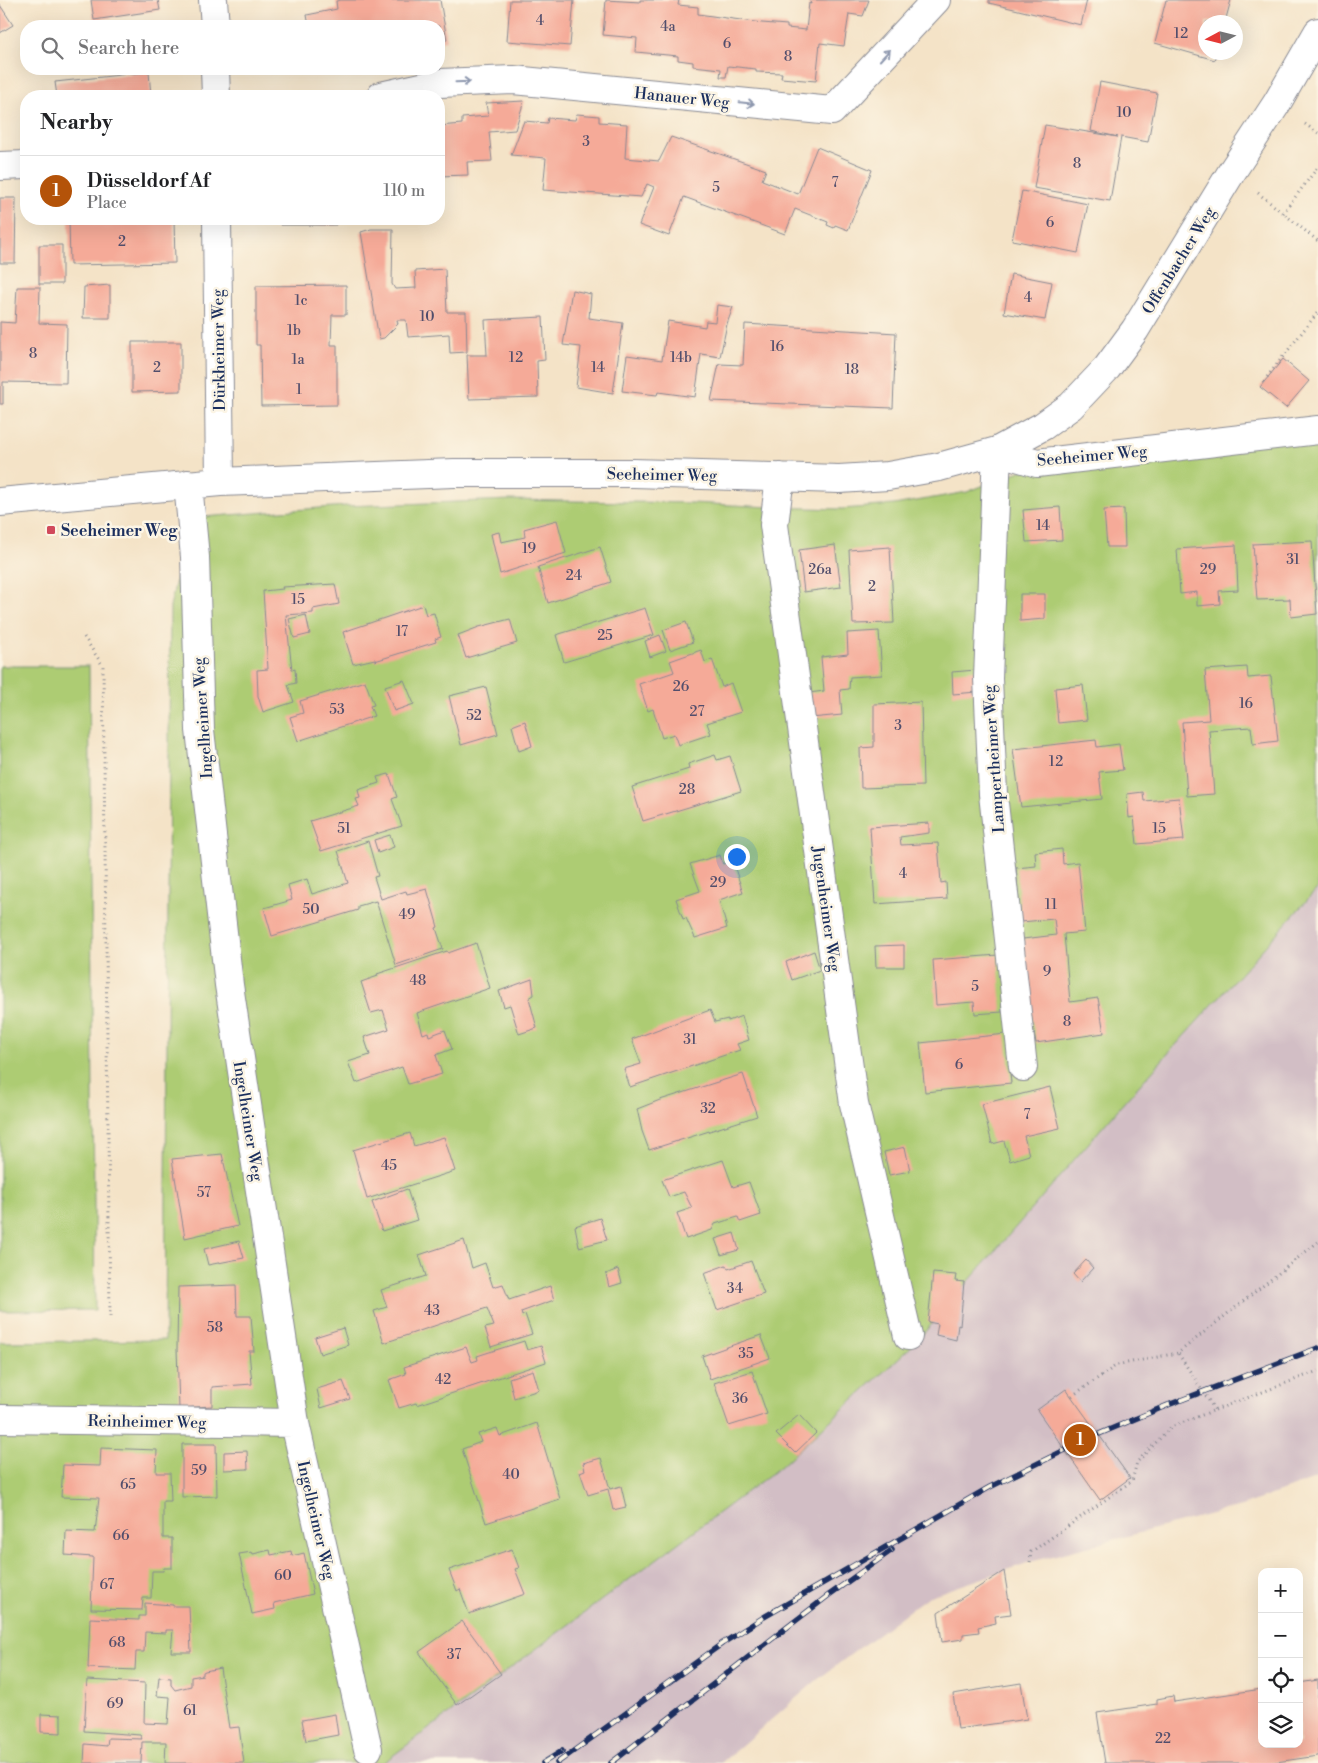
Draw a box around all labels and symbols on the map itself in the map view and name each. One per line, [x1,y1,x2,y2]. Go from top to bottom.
house number: 4 [536,12,544,30]
north arrow [1198,15,1243,60]
house number: 4a [660,18,677,36]
house number: 12 [1174,25,1188,43]
house number: 6 [723,35,732,53]
house number: 8 [784,48,792,66]
one-way arrow [879,48,890,61]
one-way arrow [455,78,471,87]
street label: Hanauer Weg [633,83,731,113]
one-way arrow [739,98,755,108]
house number: 10 [1117,104,1131,122]
house number: 3 [582,133,590,151]
house number: 8 [1073,155,1081,173]
house number: 7 [831,174,839,192]
house number: 5 [712,179,720,197]
street label: Offenbacher Weg [1138,202,1220,318]
house number: 6 [1046,214,1055,232]
house number: 2 [118,233,126,251]
street label: Dürkheimer Weg [208,288,230,411]
house number: 4 [1024,289,1032,307]
house number: 1c [294,292,308,310]
house number: 10 [420,308,434,326]
house number: 1b [287,322,301,340]
house number: 16 [770,338,785,356]
house number: 8 [29,345,37,363]
house number: 12 [509,349,523,367]
house number: 14b [670,349,692,367]
house number: 1a [291,351,305,369]
house number: 2 [153,359,161,377]
house number: 14 [591,359,605,377]
house number: 18 [845,361,859,379]
house number: 1 [296,381,302,399]
street label: Seeheimer Weg [1036,441,1149,471]
street label: Seeheimer Weg [607,464,718,486]
house number: 14 [1036,517,1050,535]
place label: Seeheimer Weg [61,521,178,541]
marker: Seeheimer Weg [45,524,57,536]
house number: 19 [522,540,536,558]
house number: 31 [1286,551,1300,569]
house number: 26a [808,561,833,579]
house number: 29 [1200,561,1216,579]
house number: 24 [566,567,582,585]
house number: 2 [868,578,876,596]
house number: 15 [291,591,305,609]
house number: 17 [396,623,408,641]
house number: 25 [597,627,613,645]
street label: Ingelheimer Weg [189,656,217,779]
house number: 26 [673,678,690,696]
street label: Lampertheimer Weg [979,684,1009,834]
house number: 16 [1239,695,1254,713]
house number: 53 [329,701,345,719]
house number: 27 [690,703,704,721]
house number: 52 [466,707,482,725]
house number: 3 [894,717,902,735]
house number: 12 [1049,753,1063,771]
house number: 28 [679,781,695,799]
house number: 51 [337,820,351,838]
house number: 15 [1152,820,1166,838]
your location [724,844,750,870]
street label: Jugenheimer Weg [807,844,845,974]
house number: 4 [899,865,907,883]
house number: 29 [710,874,726,892]
house number: 11 [1045,896,1057,914]
house number: 50 [303,901,320,919]
house number: 49 [399,906,415,924]
house number: 9 [1043,963,1051,981]
house number: 48 [410,972,426,990]
house number: 5 [971,978,979,996]
house number: 8 [1063,1013,1071,1031]
house number: 31 [683,1031,697,1049]
house number: 6 [955,1056,964,1074]
street label: Ingelheimer Weg [229,1060,268,1183]
house number: 32 [700,1100,716,1118]
house number: 7 [1023,1106,1031,1124]
house number: 45 [381,1157,397,1175]
house number: 57 [197,1184,211,1202]
house number: 34 [727,1280,743,1298]
house number: 43 [424,1302,440,1320]
house number: 58 [207,1319,223,1337]
house number: 35 [738,1345,754,1363]
house number: 42 [435,1371,451,1389]
house number: 36 [732,1390,749,1408]
street label: Reinheimer Weg [87,1411,207,1433]
pin: 1 [1064,1421,1096,1459]
street label: Ingelheimer Weg [293,1459,340,1582]
house number: 59 [191,1462,207,1480]
house number: 40 [502,1466,520,1484]
house number: 65 [120,1476,136,1494]
house number: 66 [113,1527,130,1545]
house number: 60 [274,1567,292,1585]
house number: 67 [100,1576,114,1594]
house number: 68 [108,1634,126,1652]
house number: 37 [447,1646,461,1664]
house number: 69 [107,1695,123,1713]
house number: 61 [183,1702,197,1720]
house number: 22 [1155,1730,1171,1748]

